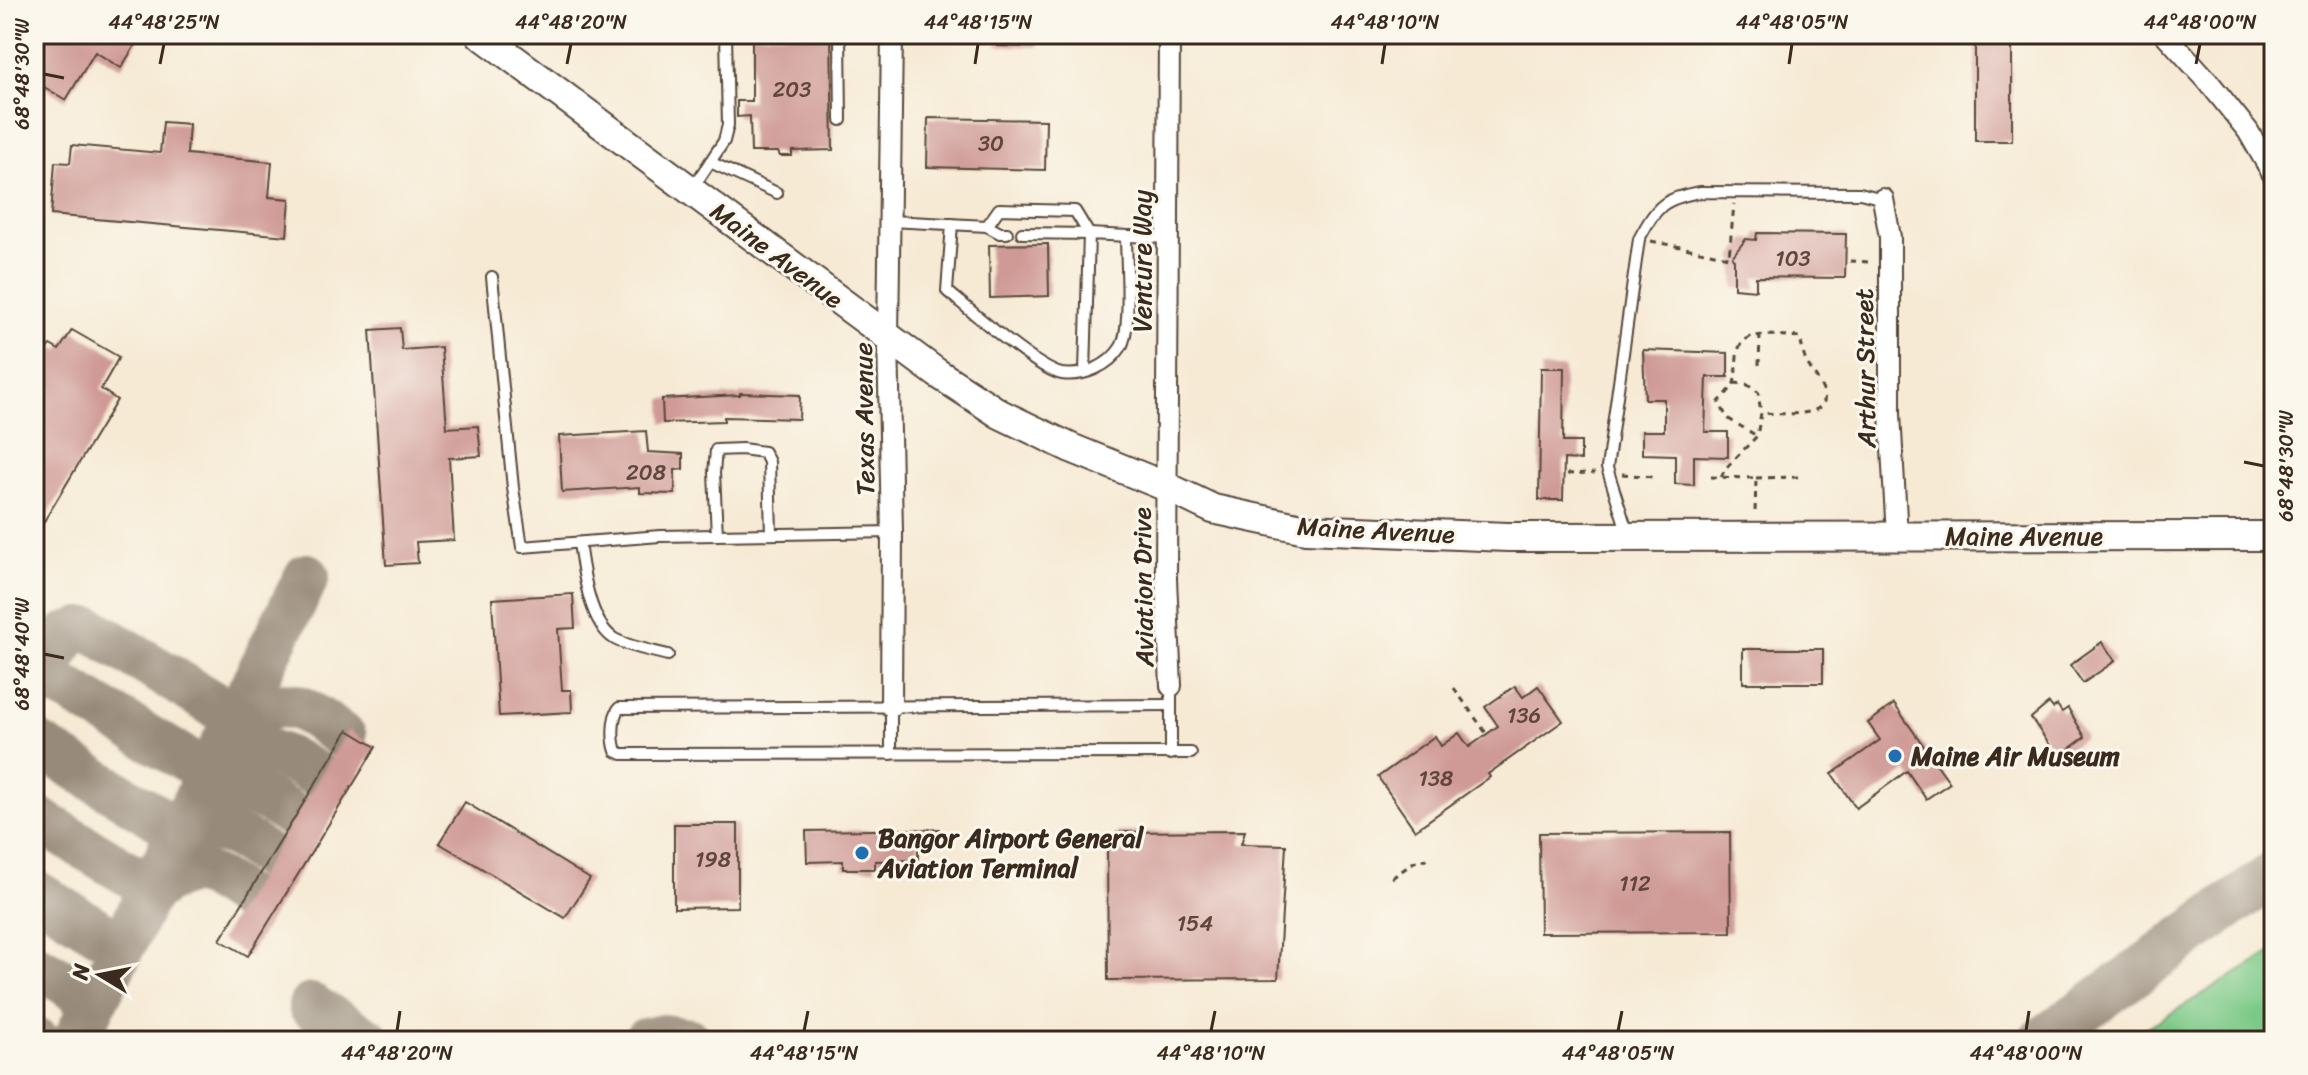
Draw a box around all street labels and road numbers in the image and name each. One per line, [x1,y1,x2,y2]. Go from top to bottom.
street label: Maine Avenue [700,189,854,321]
street label: Venture Way [1119,189,1165,332]
street label: Arthur Street [1841,288,1889,449]
street label: Texas Avenue [840,342,888,496]
street label: Maine Avenue [1296,503,1456,557]
street label: Aviation Drive [1119,506,1167,668]
street label: Maine Avenue [1945,513,2103,559]

